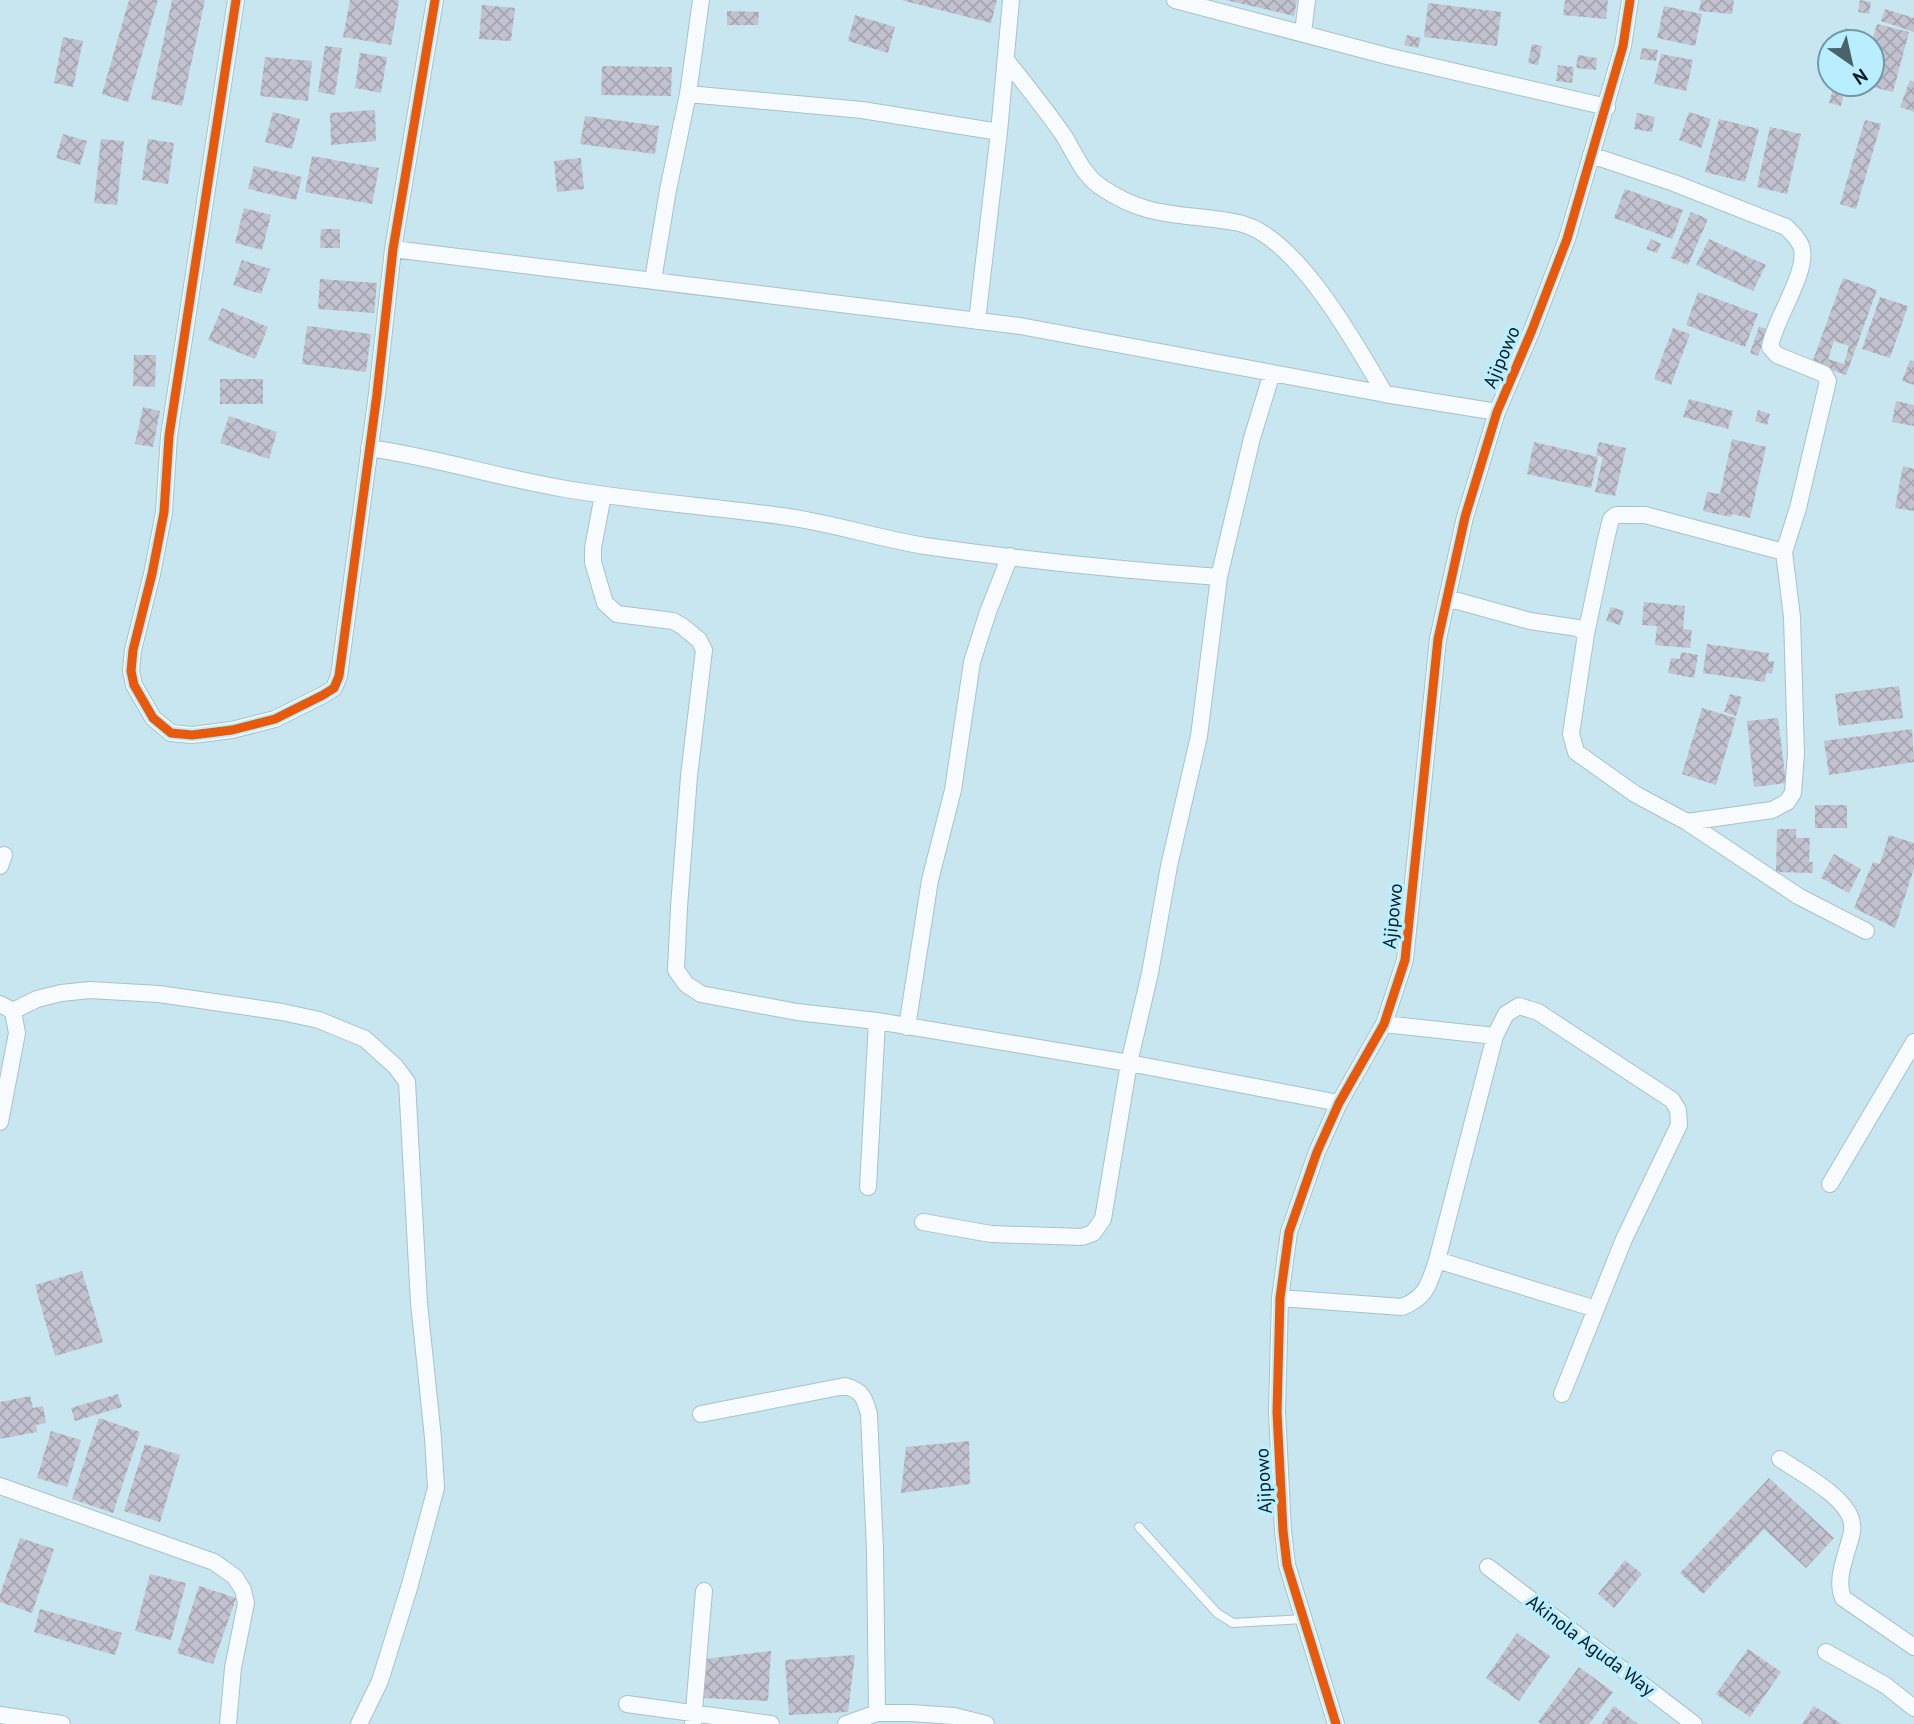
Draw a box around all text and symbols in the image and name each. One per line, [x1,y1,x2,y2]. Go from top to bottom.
north arrow [1816,28,1886,98]
text: N [1849,64,1872,91]
street label: Ajipowo [1477,322,1525,392]
street label: Ajipowo [1377,882,1407,950]
street label: Ajipowo [1249,1448,1277,1514]
street label: Akinola Aguda Way [1522,1589,1660,1701]

